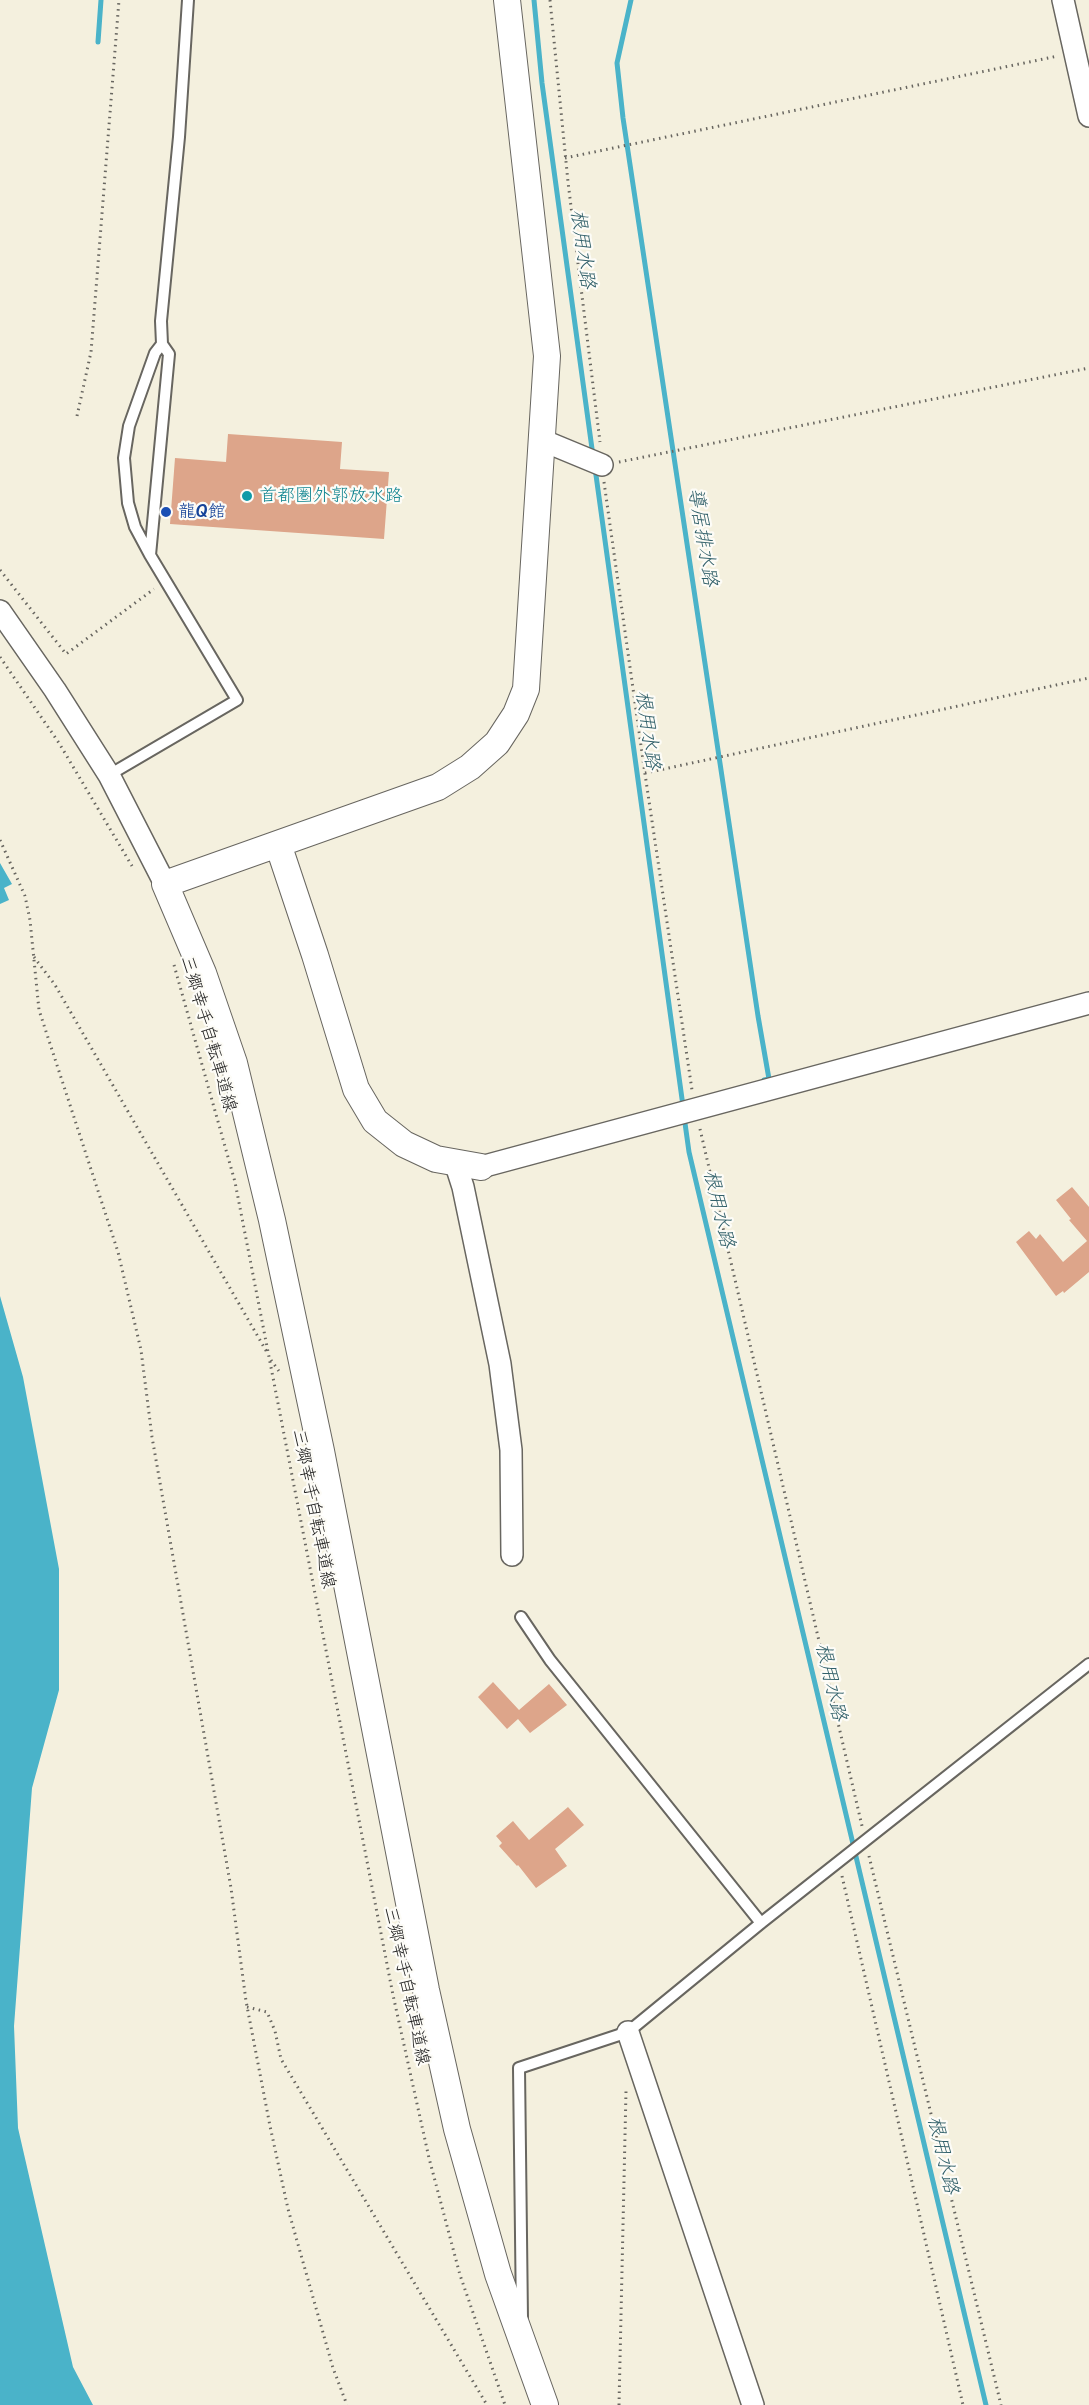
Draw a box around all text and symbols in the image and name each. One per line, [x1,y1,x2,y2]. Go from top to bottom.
water label: 根用水路 [565,208,599,290]
place label: 首都圏外郭放水路 [259,485,403,507]
water label: 導居排水路 [682,486,722,588]
marker: 首都圏外郭放水路 [240,489,254,503]
place label: 龍Q館 [178,501,226,523]
marker: 龍Q館 [159,505,173,519]
water label: 根用水路 [630,689,664,771]
street label: 三郷幸手自転車道線 [175,953,241,1115]
water label: 根用水路 [697,1167,739,1251]
street label: 三郷幸手自転車道線 [287,1427,339,1591]
water label: 根用水路 [809,1640,851,1724]
street label: 三郷幸手自転車道線 [379,1905,433,2067]
water label: 根用水路 [921,2113,963,2197]

